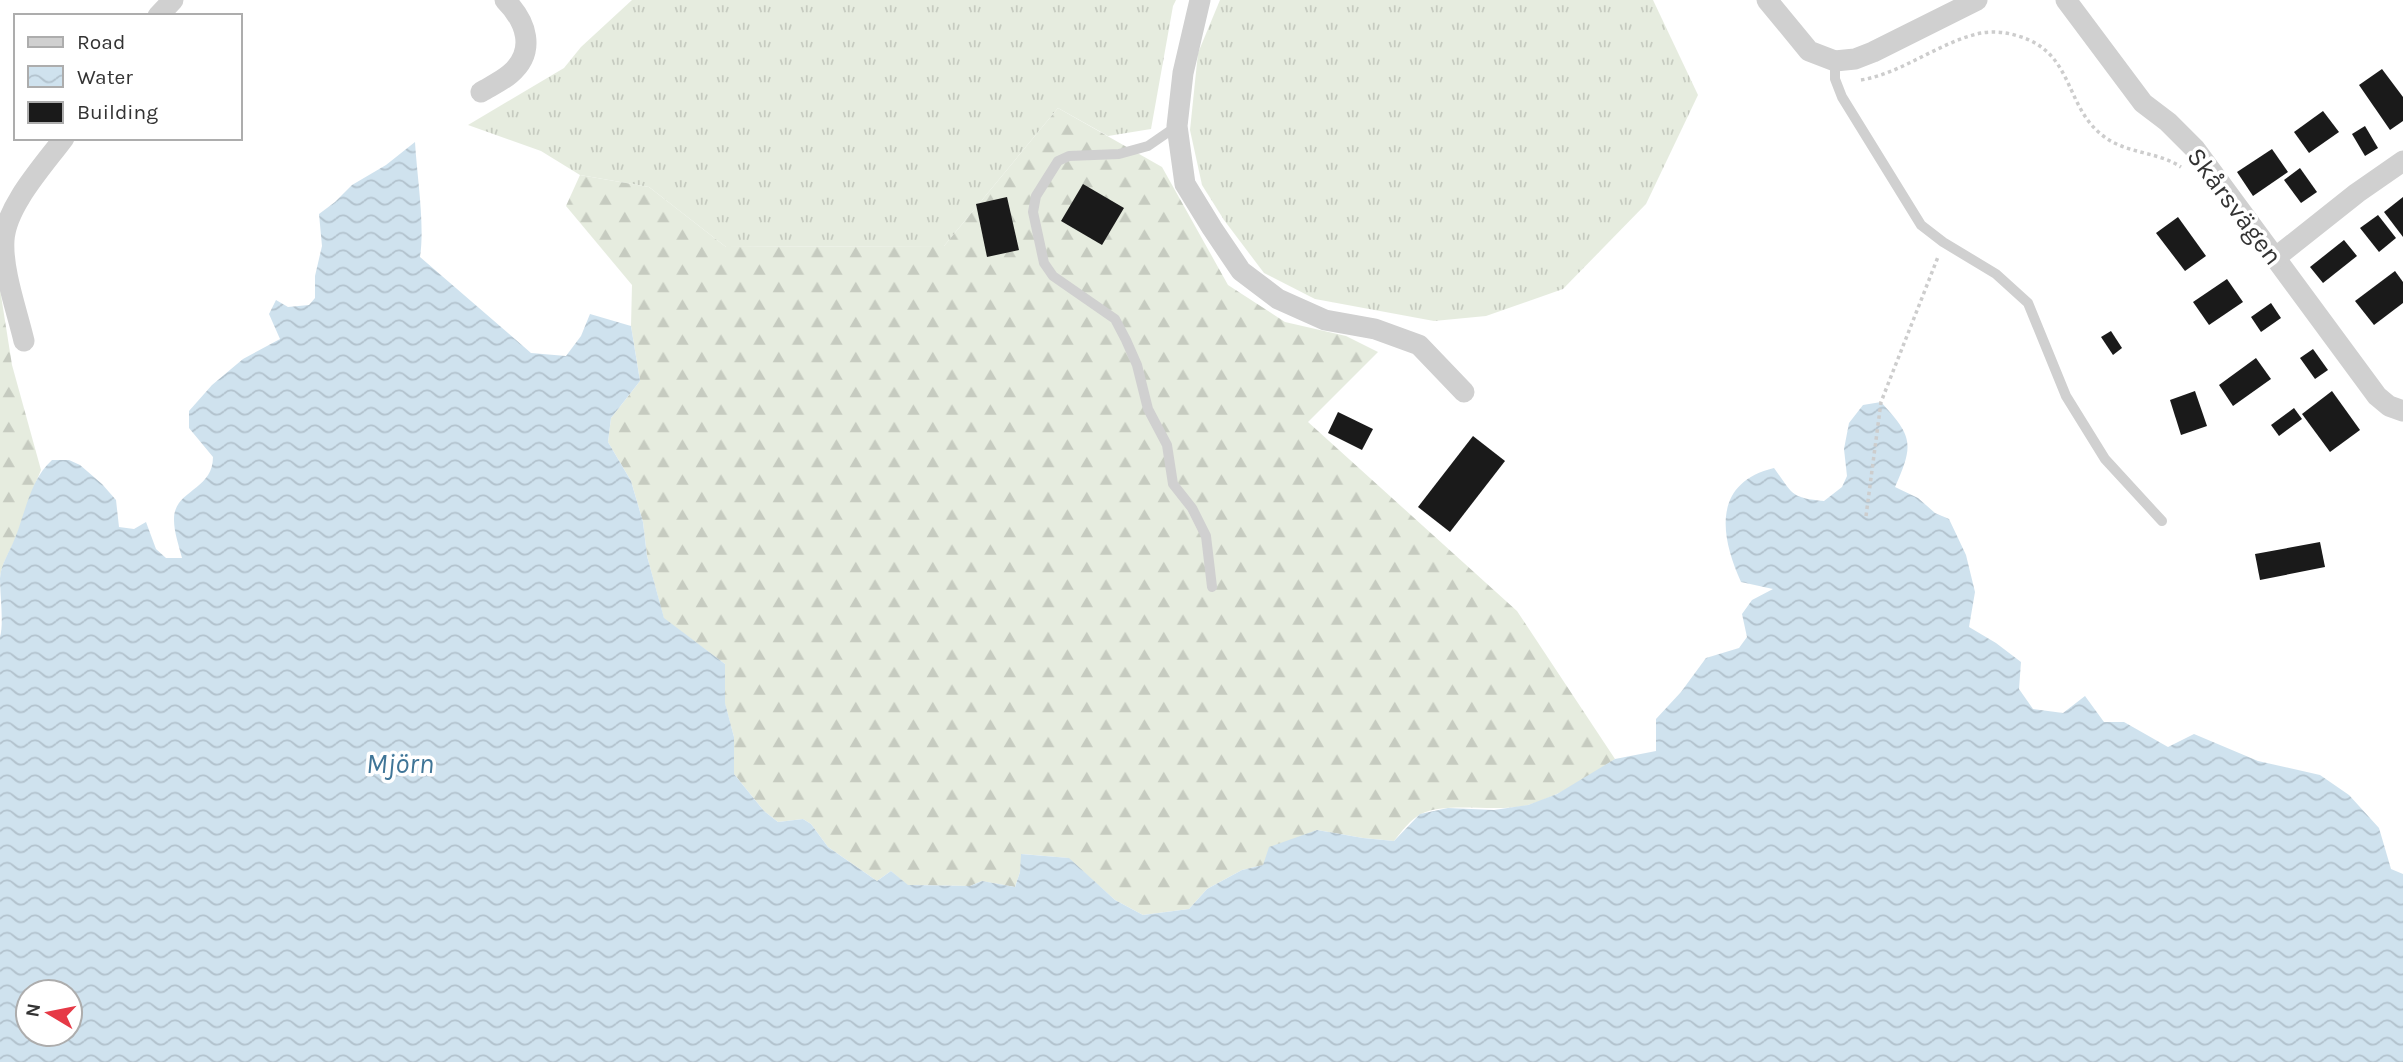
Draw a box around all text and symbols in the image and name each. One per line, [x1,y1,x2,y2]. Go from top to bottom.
legend [14,14,242,140]
text: Road [77,30,125,54]
text: Water [77,65,133,89]
text: Building [77,100,158,124]
street label: Skårsvägen [2180,142,2289,271]
water label: Mjörn [366,747,434,780]
north arrow [14,978,84,1048]
text: N [21,1002,45,1019]

